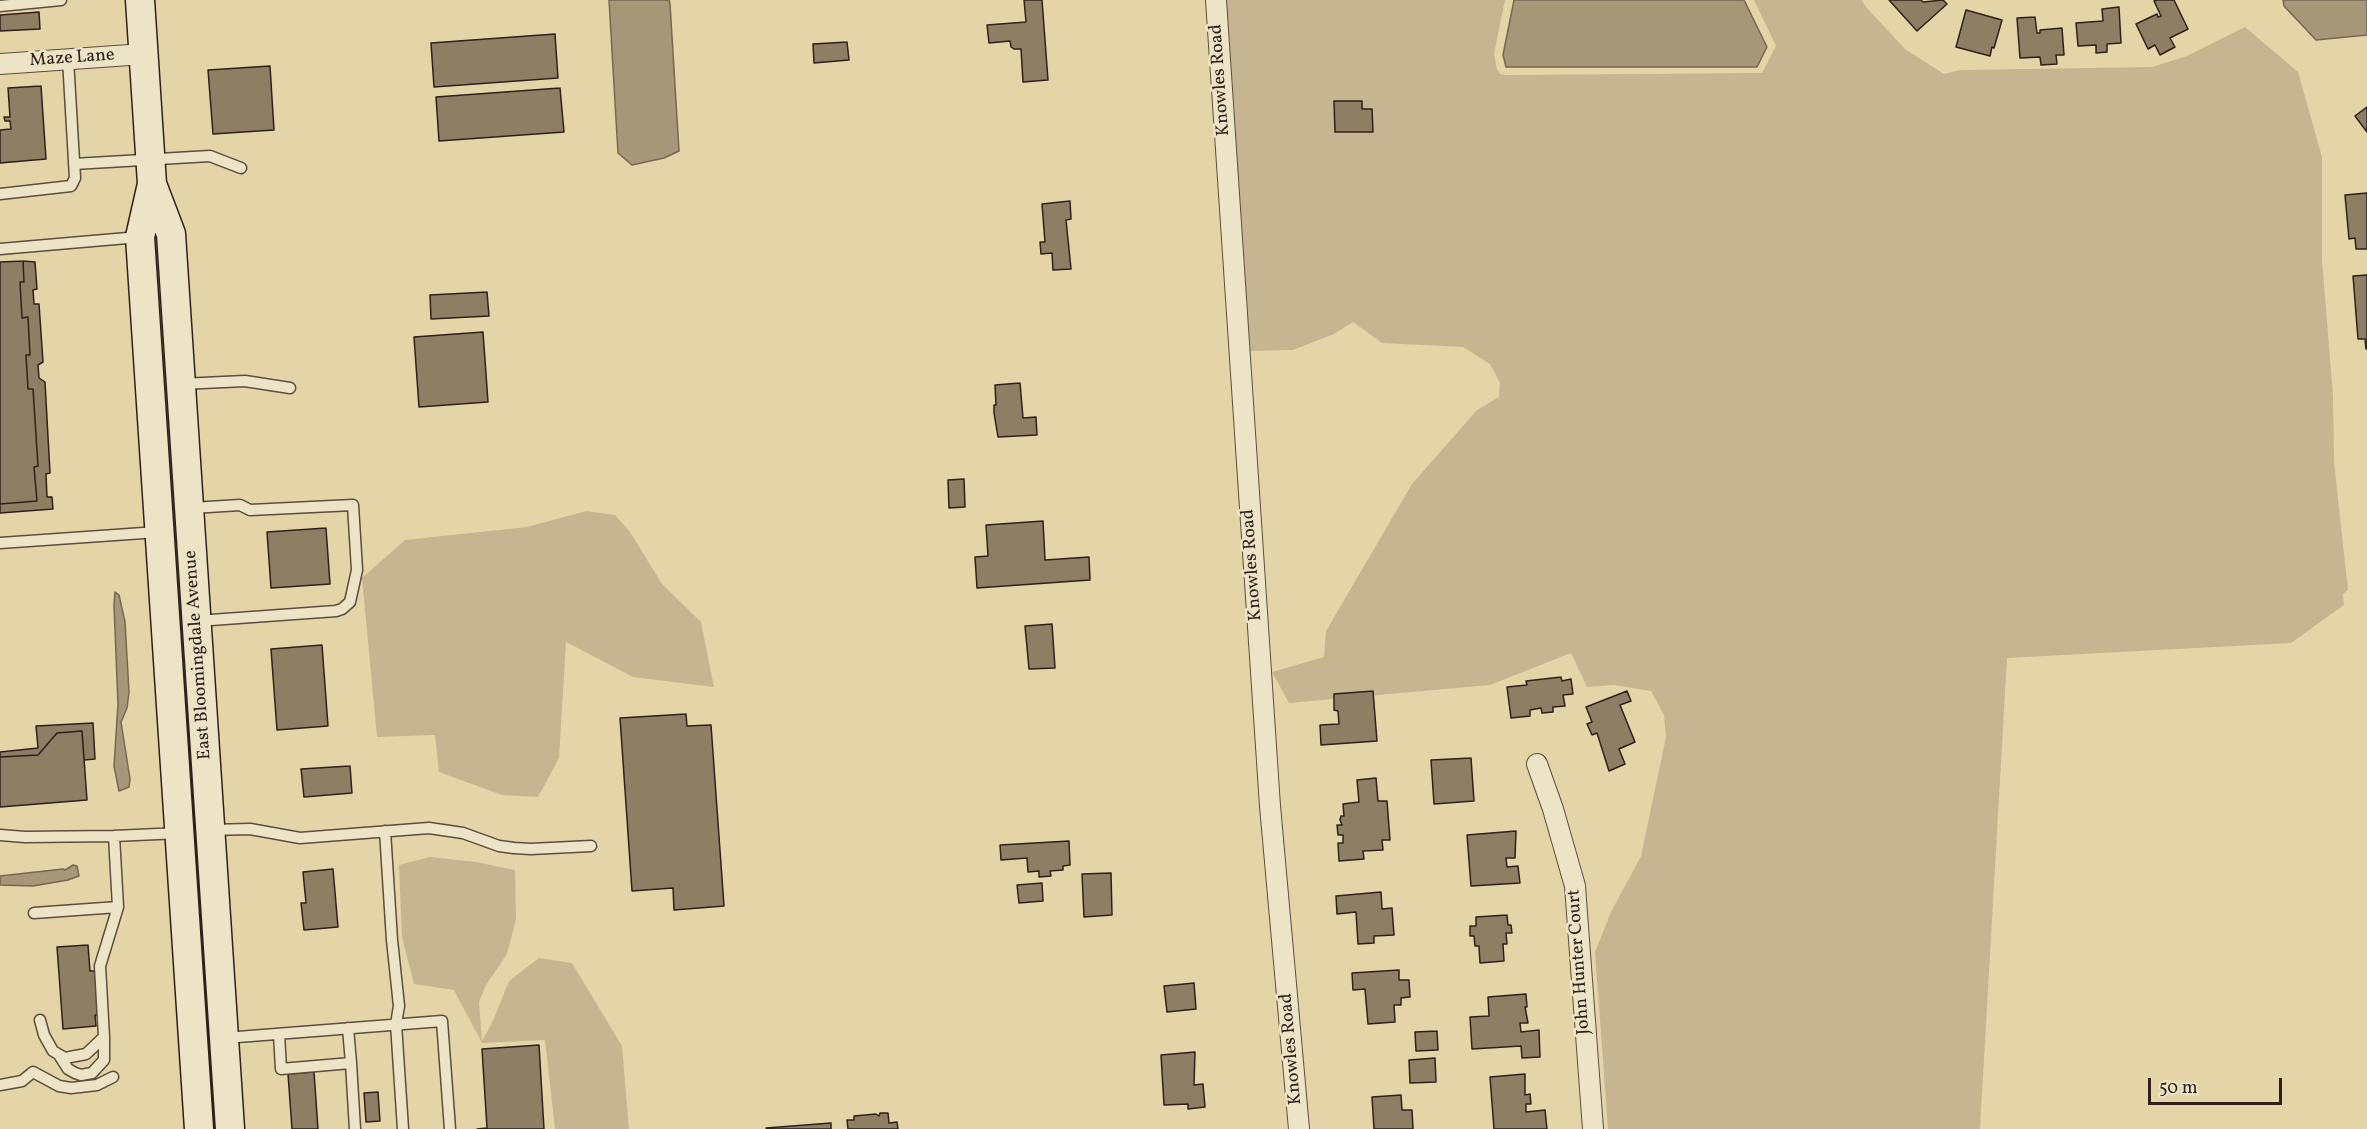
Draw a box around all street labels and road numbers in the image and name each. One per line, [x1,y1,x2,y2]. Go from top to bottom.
street label: Knowles Road [1206,23,1236,137]
street label: Maze Lane [29,45,115,73]
street label: Knowles Road [1238,508,1268,622]
street label: East Bloomingdale Avenue [181,550,217,760]
street label: John Hunter Court [1564,888,1596,1036]
street label: Knowles Road [1276,992,1308,1106]

